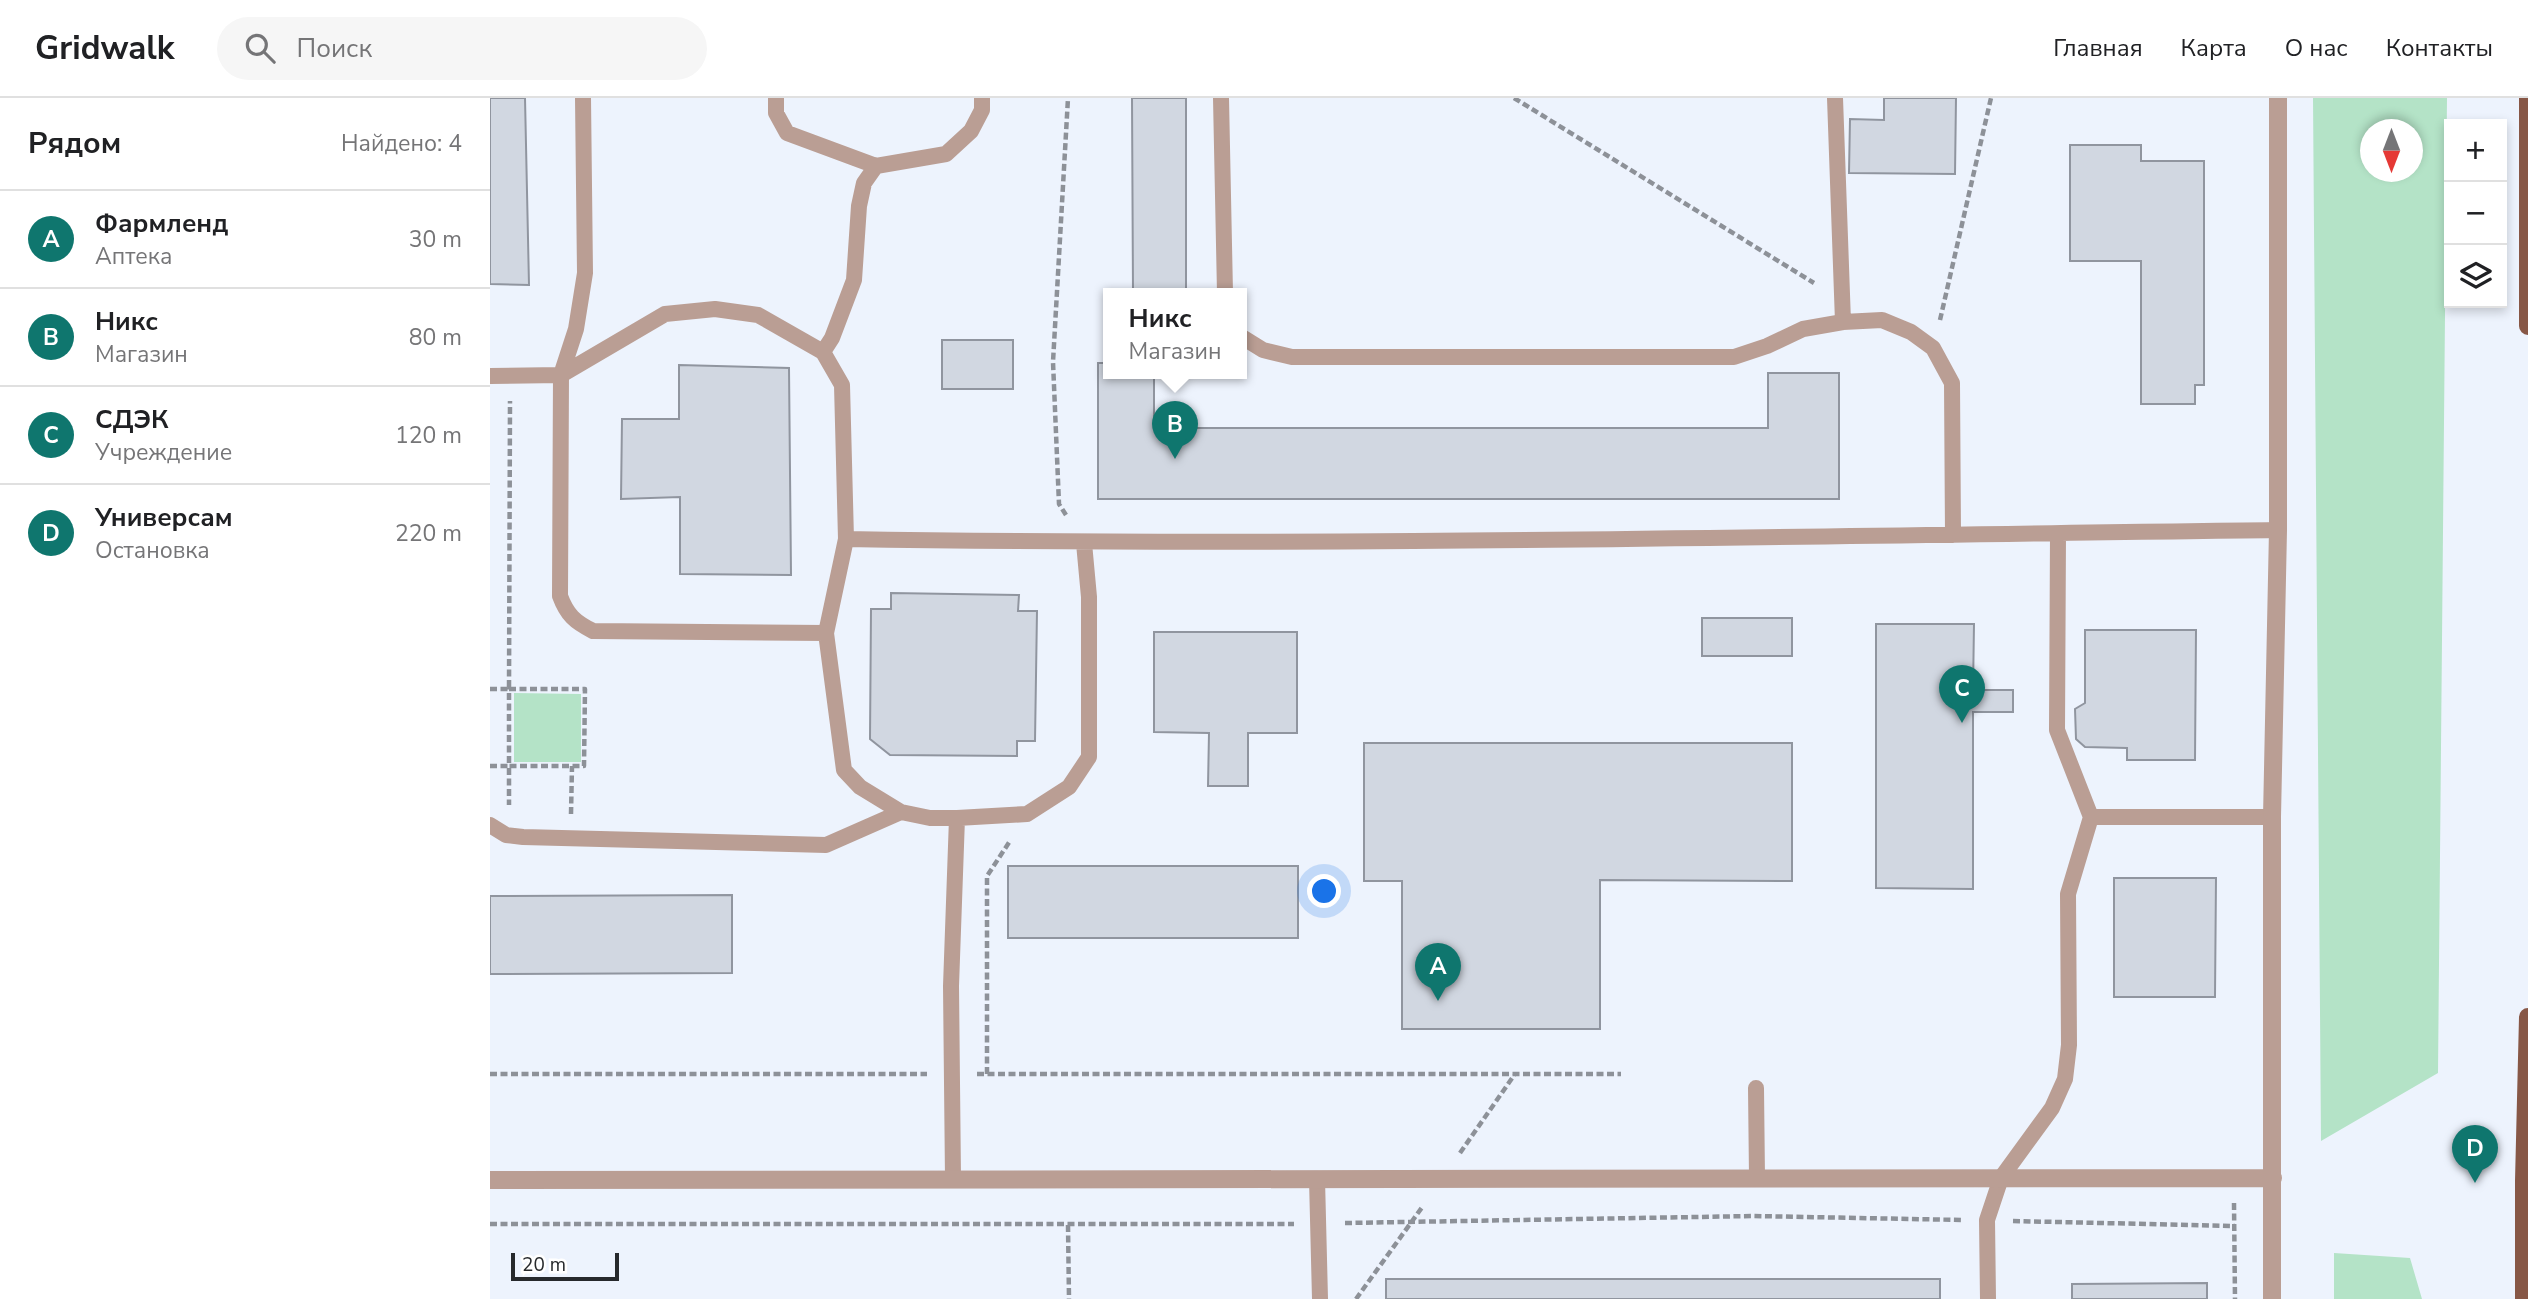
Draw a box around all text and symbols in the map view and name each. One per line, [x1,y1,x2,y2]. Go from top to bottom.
search box [217,17,707,80]
text: Gridwalk [35,26,175,71]
icon: search [241,29,279,67]
text: Поиск [297,31,372,66]
text: Главная [2053,32,2143,64]
text: Карта [2181,32,2247,64]
text: О нас [2285,32,2348,64]
text: Контакты [2386,32,2493,64]
north arrow [2360,119,2423,182]
map controls [2444,119,2507,308]
button: + [2444,119,2507,182]
text: Рядом [28,123,121,164]
text: Найдено: 4 [341,128,462,159]
button: − [2444,182,2507,245]
text: Фармленд [95,206,228,241]
text: A [42,224,60,255]
text: 30 m [409,224,462,255]
text: Аптека [95,241,172,272]
button: layers [2444,245,2507,308]
popup [1103,288,1247,379]
text: Никс [1129,301,1192,336]
text: Никс [95,304,158,339]
text: B [43,322,59,353]
text: 80 m [409,322,462,353]
text: Магазин [1129,336,1221,367]
text: Магазин [95,339,188,370]
pin: B [1152,401,1198,459]
text: СДЭК [95,402,169,437]
text: C [43,420,59,451]
text: 120 m [395,420,462,451]
text: Учреждение [95,437,232,468]
text: Универсам [95,500,233,535]
text: D [42,518,60,549]
text: 220 m [395,518,462,549]
text: Остановка [95,535,210,566]
pin: C [1939,665,1985,723]
your location [1307,874,1341,908]
pin: A [1415,943,1461,1001]
pin: D [2452,1125,2498,1183]
scale bar [511,1250,620,1282]
text: 20 m [522,1252,566,1278]

